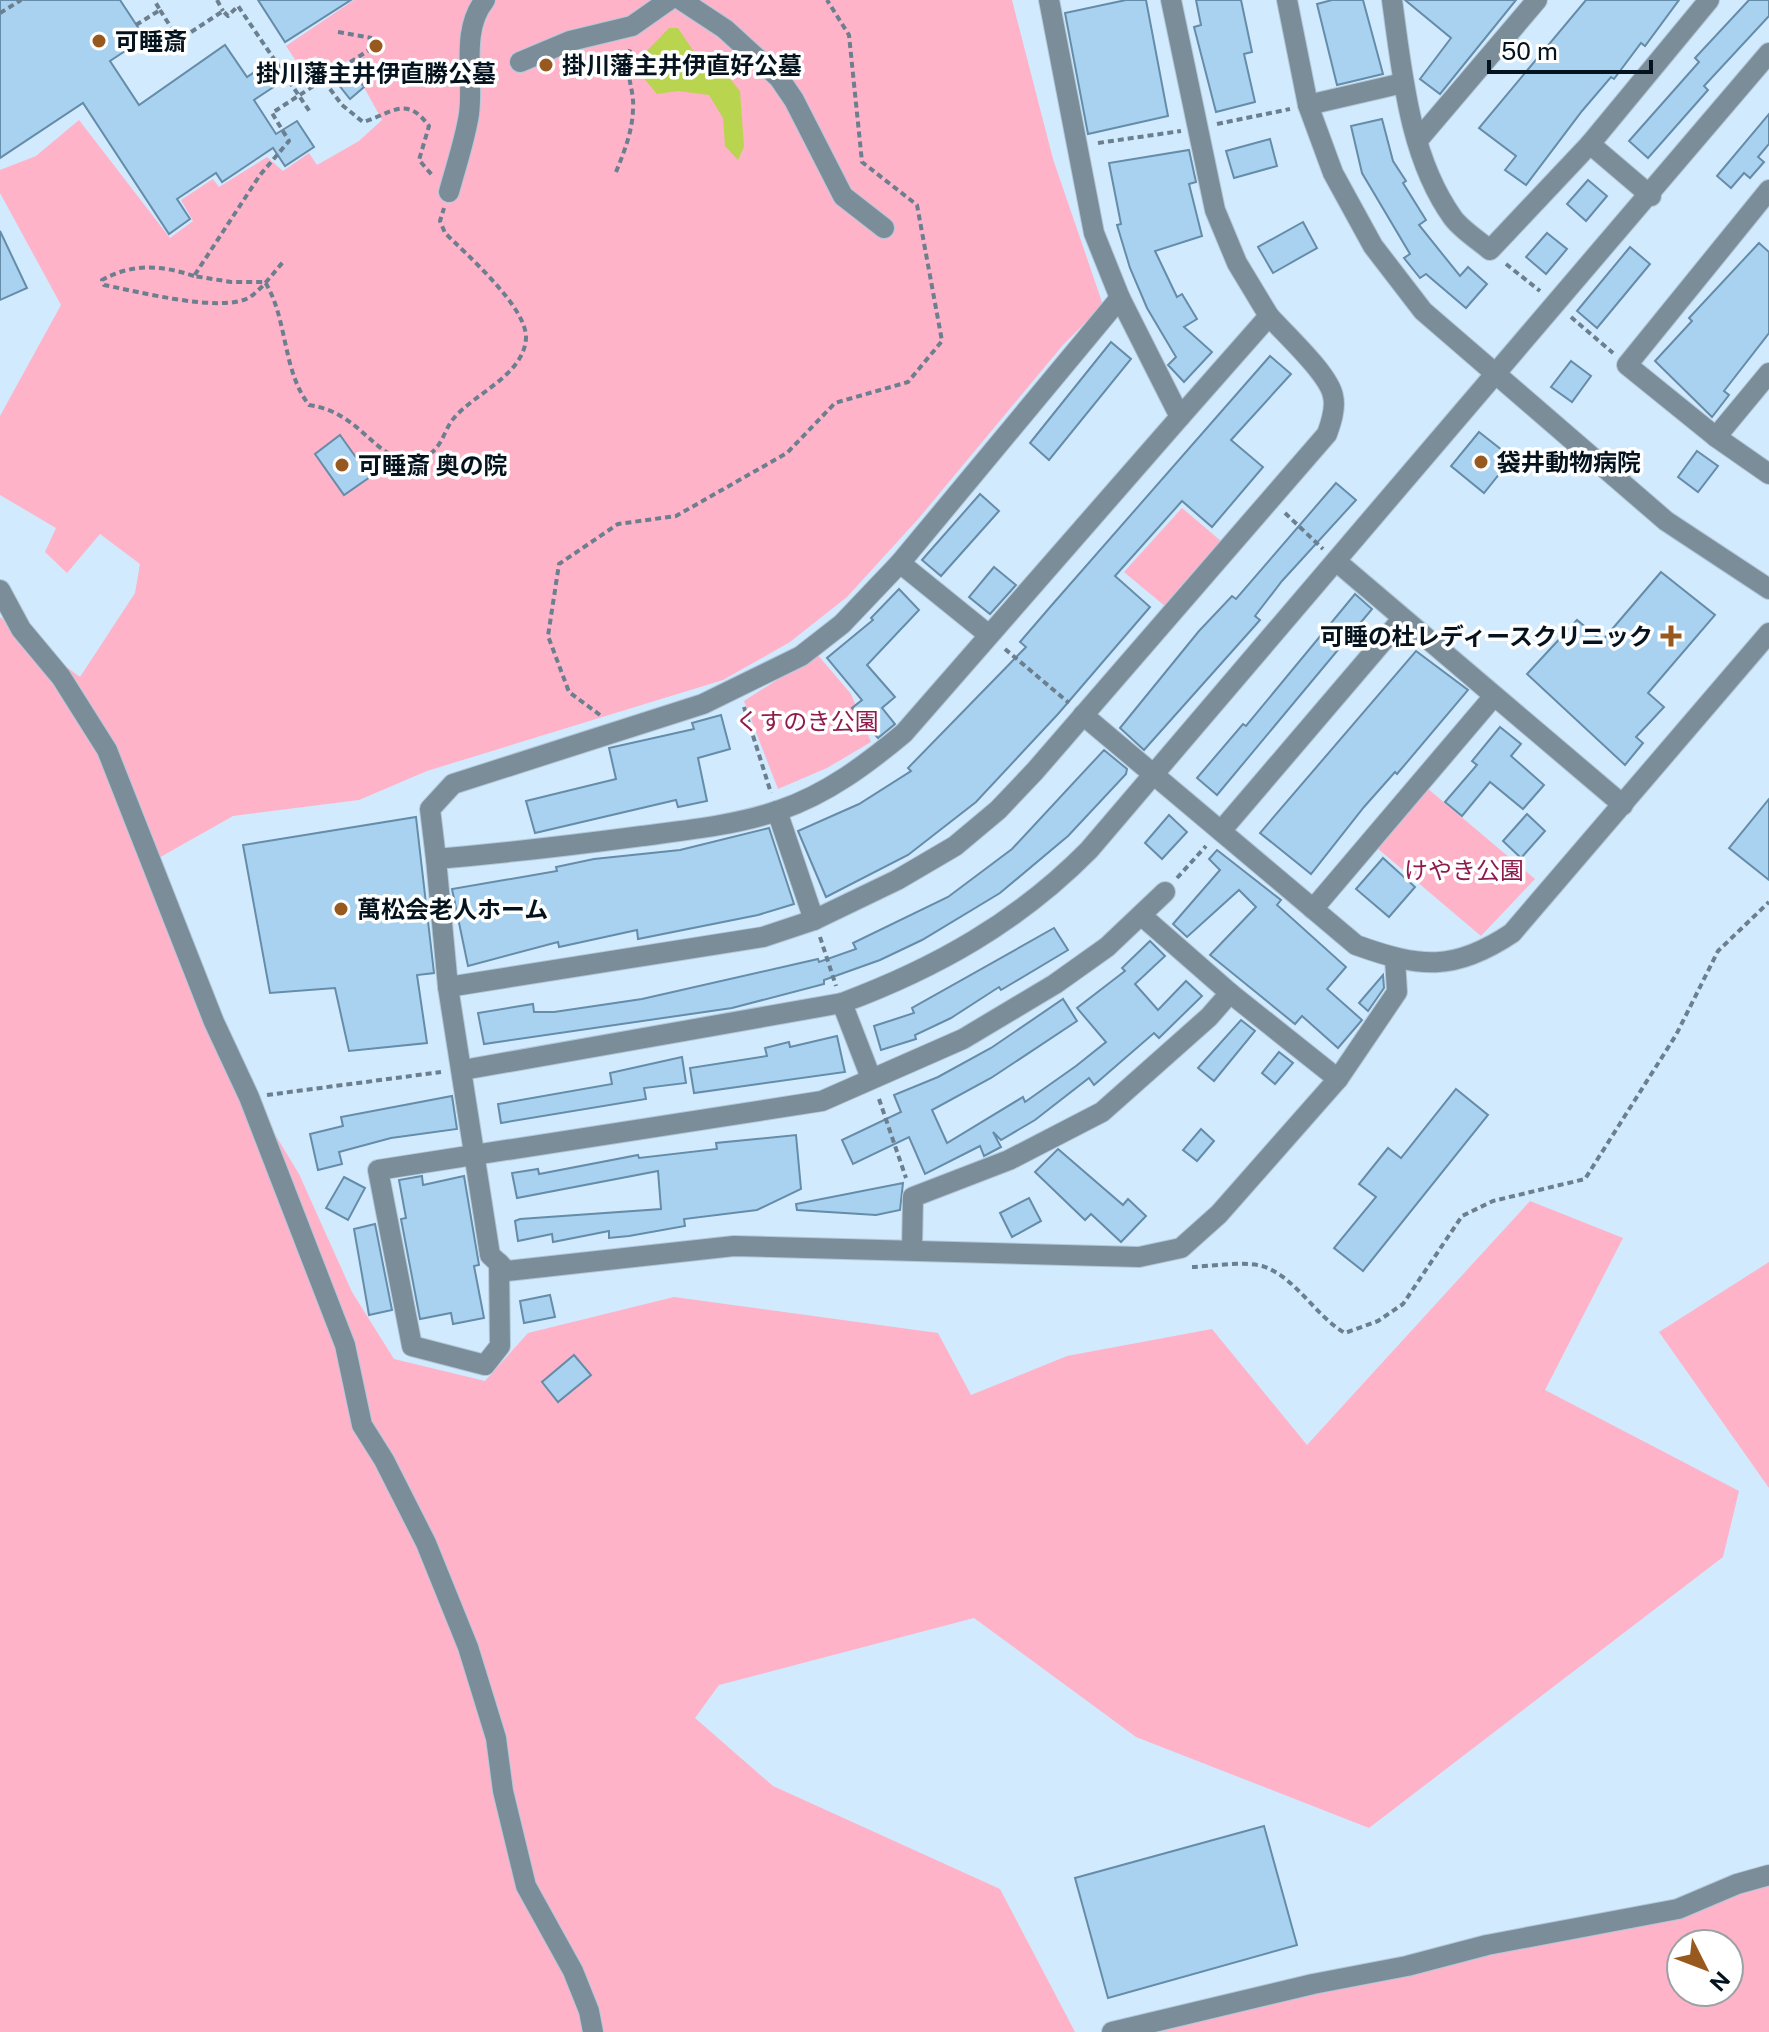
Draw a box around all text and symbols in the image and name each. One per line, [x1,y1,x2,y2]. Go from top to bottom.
scale bar [1489,24,1651,74]
place label: 可睡斎 [115,27,187,55]
marker: 可睡斎 [90,32,108,50]
marker: 掛川藩主井伊直勝公墓 [367,37,385,55]
text: 50 m [1501,37,1558,65]
place label: 掛川藩主井伊直好公墓 [562,51,802,79]
marker: 掛川藩主井伊直好公墓 [537,56,555,74]
place label: 掛川藩主井伊直勝公墓 [256,59,496,87]
place label: 袋井動物病院 [1496,448,1641,476]
place label: 可睡斎 奥の院 [358,451,507,479]
marker: 袋井動物病院 [1472,453,1490,471]
marker: 可睡斎 奥の院 [333,456,351,474]
place label: 可睡の杜レディースクリニック [1320,622,1653,650]
marker: 可睡の杜レディースクリニック [1660,625,1682,647]
park label: くすのき公園 [735,707,879,735]
park label: けやき公園 [1404,856,1524,884]
place label: 萬松会老人ホーム [357,895,548,923]
marker: 萬松会老人ホーム [332,900,350,918]
north arrow [1665,1928,1745,2008]
text: N [1704,1966,1735,1996]

